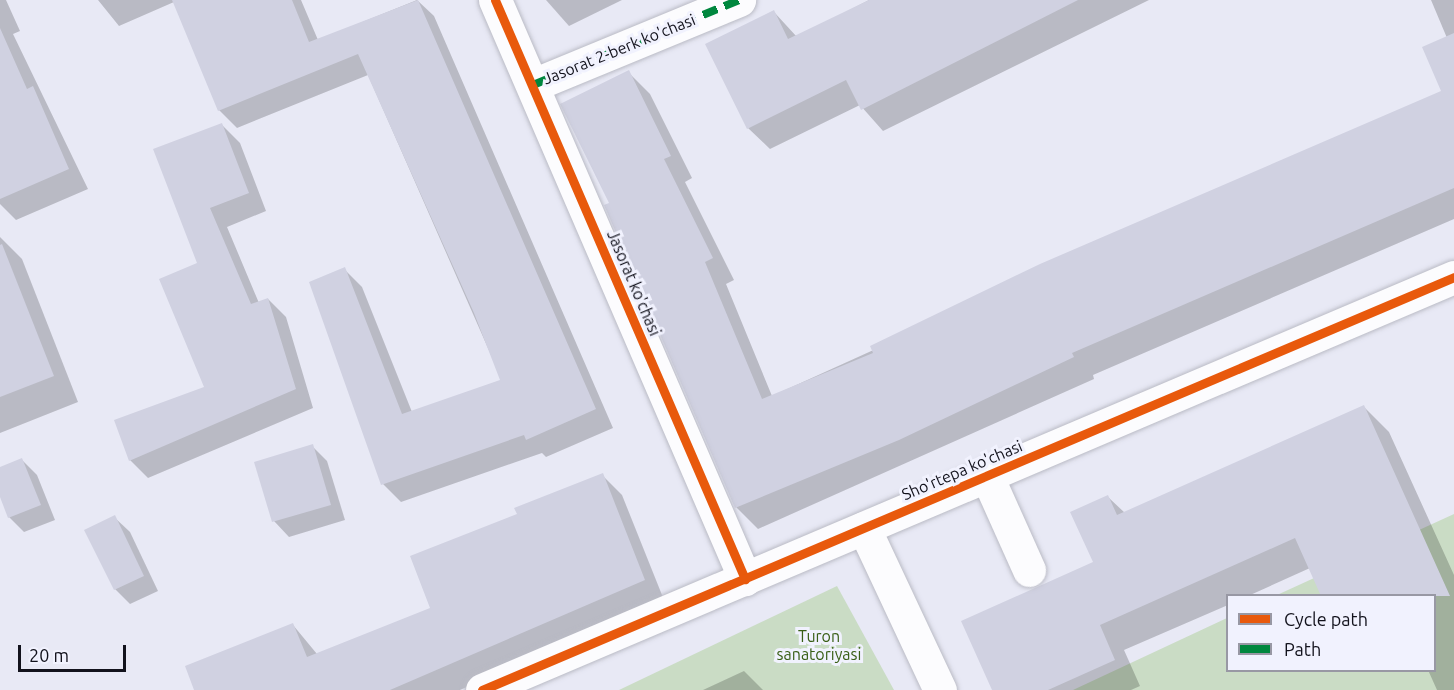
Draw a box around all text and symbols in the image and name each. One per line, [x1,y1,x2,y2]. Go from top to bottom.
street label: Jasorat 2-berk ko'chasi [540,10,698,88]
street label: Jasorat ko'chasi [603,227,665,339]
street label: Sho'rtepa ko'chasi [899,436,1025,504]
legend [1226,594,1436,672]
text: Cycle path [1284,609,1368,629]
park label: Turon sanatoriyasi [777,626,861,664]
scale bar [21,633,129,671]
text: Path [1284,639,1321,659]
text: 20 m [29,645,69,665]

